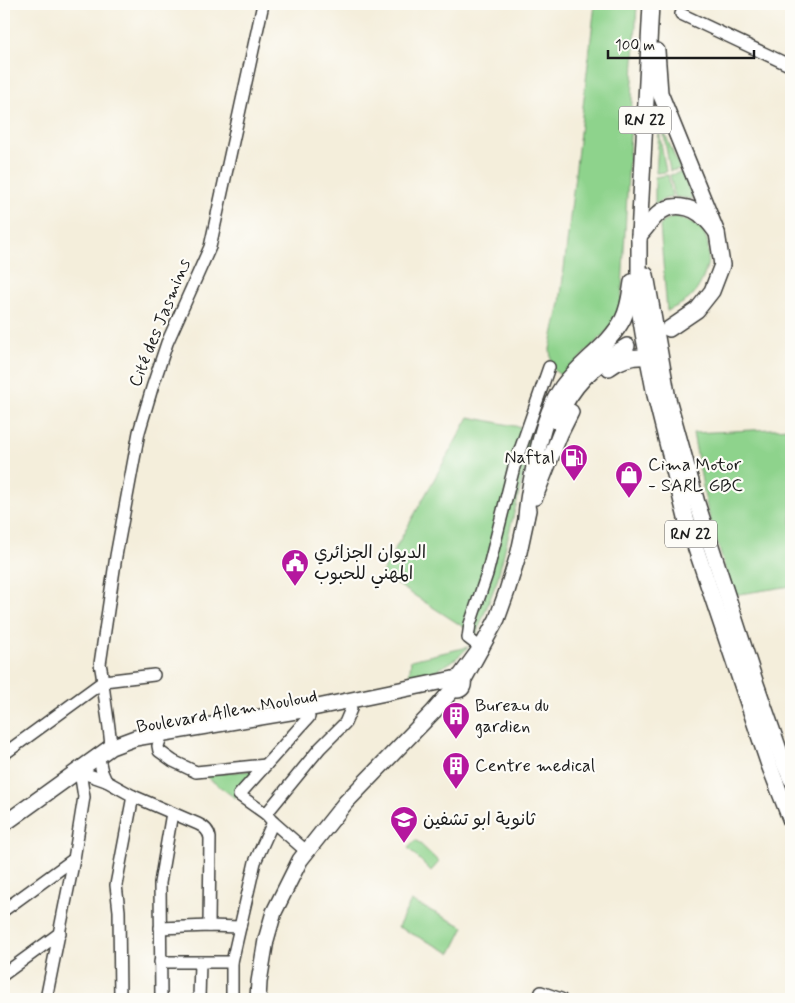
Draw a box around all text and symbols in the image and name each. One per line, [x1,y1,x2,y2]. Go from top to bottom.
scale bar [608,28,754,60]
text: 100 m [615,36,655,56]
road number: RN 22 [619,106,671,134]
street label: Cité des Jasmins [123,255,197,391]
fuel station icon: Naftal [559,443,589,482]
place label: Naftal [504,446,555,470]
place label: Cima Motor - SARL GBC [648,453,743,498]
shop icon: Cima Motor - SARL GBC [614,460,644,499]
road number: RN 22 [665,520,717,548]
place label: الديوان الجزائري المهني للحبوب [314,541,426,589]
public building icon: الديوان الجزائري المهني للحبوب [280,548,310,587]
street label: Boulevard Allem Mouloud [135,684,319,740]
place label: Bureau du gardien [475,694,549,739]
building icon: Bureau du gardien [441,701,471,740]
building icon: Centre medical [441,751,471,790]
place label: Centre medical [475,754,595,778]
school or university icon: ثانوية ابو تشفين [389,805,419,844]
place label: ثانوية ابو تشفين [423,808,536,832]

